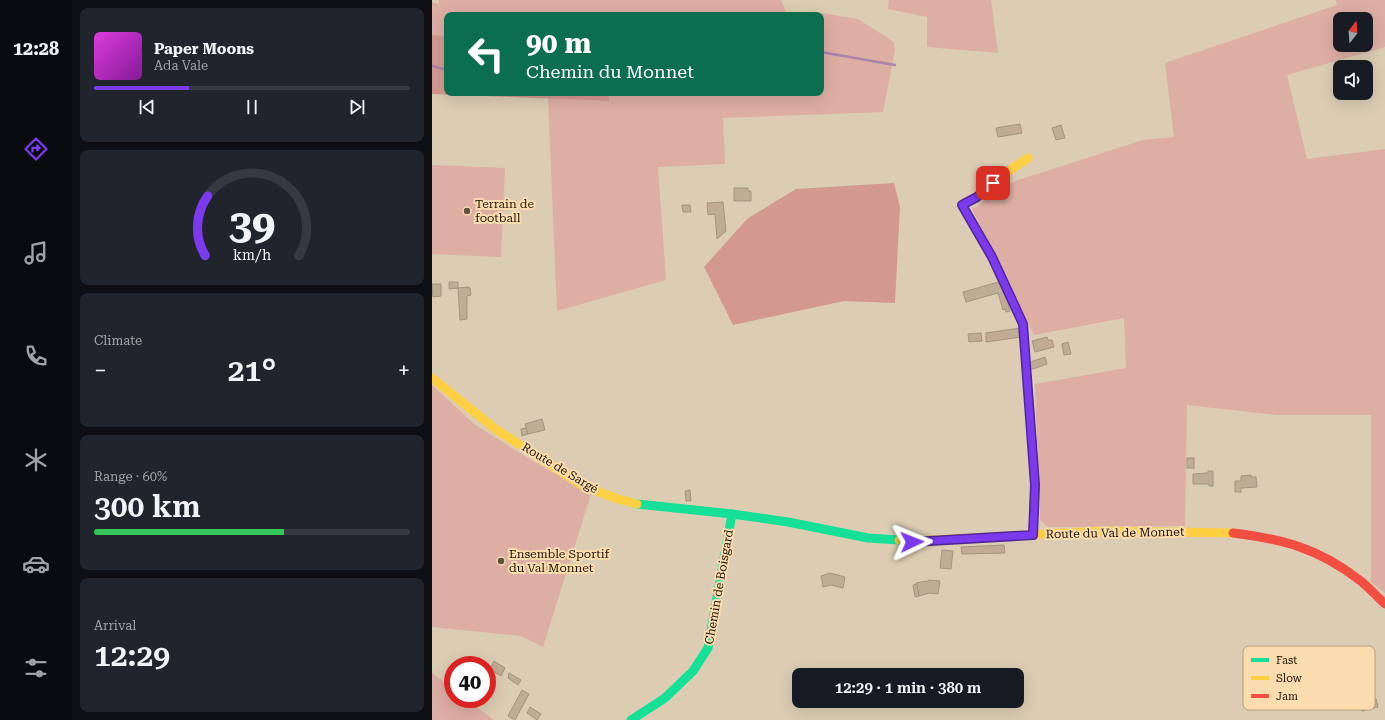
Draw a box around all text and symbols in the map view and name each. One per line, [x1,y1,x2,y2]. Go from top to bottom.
north arrow [1333,12,1373,52]
map controls [1333,12,1373,100]
text: 90 m [526,27,591,60]
icon: left [460,28,512,80]
text: 12:28 [13,38,59,59]
text: Paper Moons [154,40,254,58]
text: Ada Vale [154,58,208,73]
button: sound [1333,60,1373,100]
text: Chemin du Monnet [526,61,694,82]
icon: previous [136,96,158,118]
icon: pause [241,96,263,118]
icon: next [346,96,368,118]
icon: directions [22,135,50,163]
pin [976,166,1010,200]
icon: arrive [982,172,1004,194]
place label: Terrain de football [475,197,534,225]
text: 39 [229,199,275,248]
marker: Terrain de football [462,206,472,216]
icon: music [22,239,50,267]
text: km/h [233,246,271,262]
text: Climate [94,333,142,348]
icon: phone [22,342,50,370]
text: 21° [228,353,276,388]
text: − [94,358,106,383]
text: + [398,358,410,383]
street label: Route de Sargé [519,440,601,496]
icon: climate [22,446,50,474]
text: Range · 60% [94,469,167,484]
text: 300 km [94,489,201,524]
position arrow [891,521,933,563]
street label: Route du Val de Monnet [1046,525,1185,541]
street label: Chemin de Boisgard [702,528,736,646]
place label: Ensemble Sportif du Val Monnet [509,547,610,575]
icon: car [22,550,50,578]
marker: Ensemble Sportif du Val Monnet [496,556,506,566]
text: Arrival [94,618,136,633]
text: 12:29 [94,638,170,673]
legend [1243,646,1375,710]
icon: filters [22,654,50,682]
text: Fast [1276,654,1297,667]
speed limit sign: 40 [444,656,496,708]
text: Slow [1276,672,1303,685]
text: 12:29 · 1 min · 380 m [835,679,981,697]
text: Jam [1276,690,1298,703]

